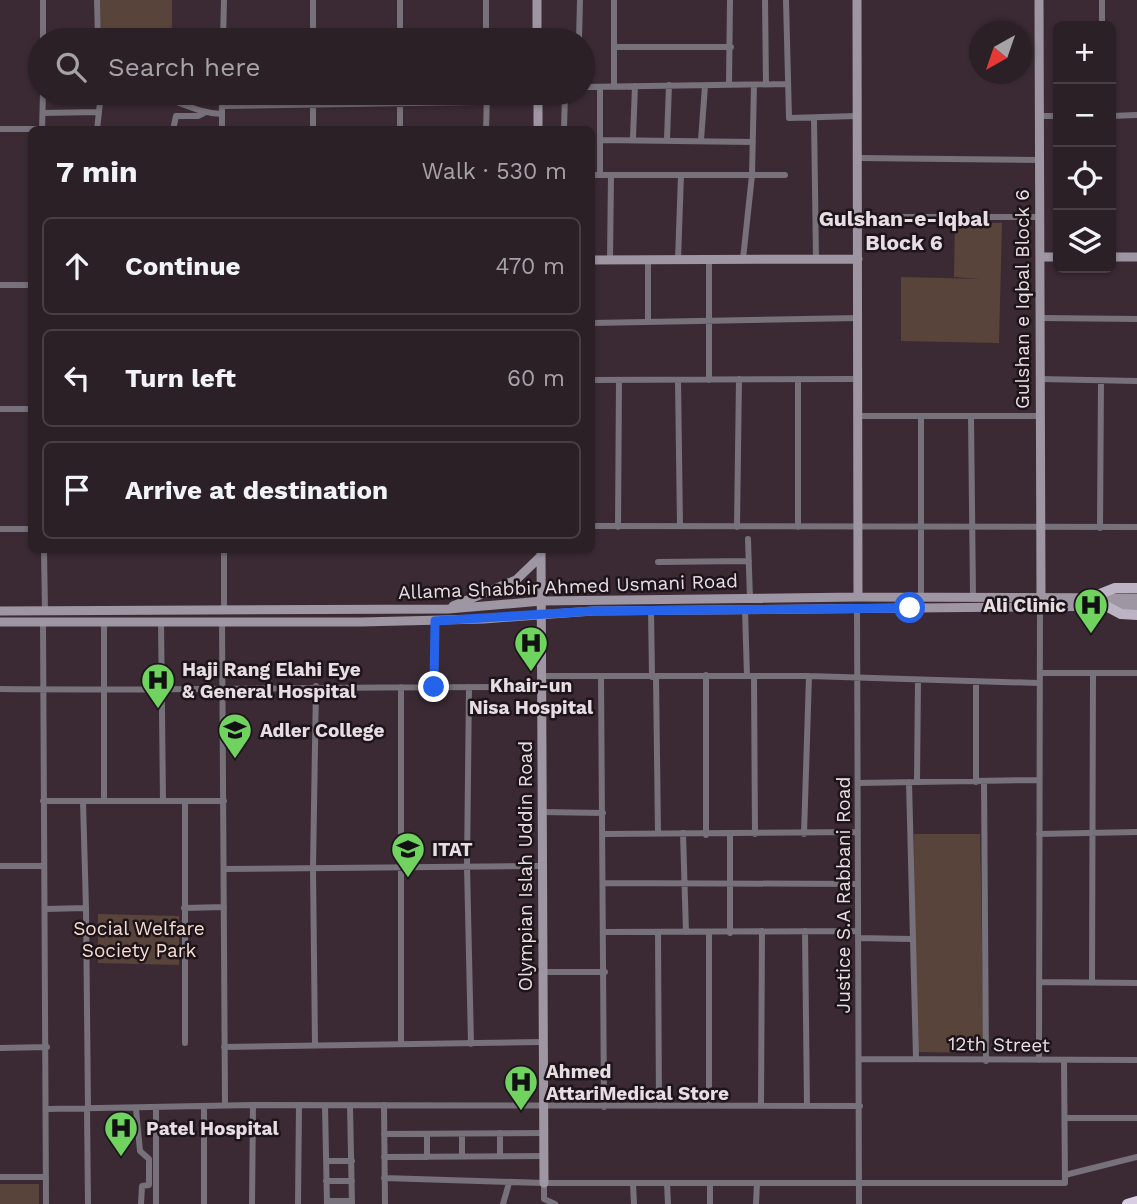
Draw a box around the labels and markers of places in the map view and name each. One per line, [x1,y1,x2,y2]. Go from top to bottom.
hospital icon: Ali Clinic [1072,586,1110,635]
place label: Ali Clinic [983,594,1066,617]
hospital icon: Khair-un Nisa Hospital [512,624,550,673]
place label: Haji Rang Elahi Eye & General Hospital [182,658,361,703]
hospital icon: Haji Rang Elahi Eye & General Hospital [139,661,177,710]
place label: Khair-un Nisa Hospital [469,674,594,719]
school or university icon: Adler College [216,711,254,760]
place label: Adler College [260,719,384,742]
school or university icon: ITAT [389,830,427,879]
place label: ITAT [432,838,473,861]
place label: Ahmed AttariMedical Store [546,1060,729,1105]
hospital icon: Ahmed AttariMedical Store [502,1063,540,1112]
hospital icon: Patel Hospital [102,1109,140,1158]
place label: Patel Hospital [146,1117,279,1140]

